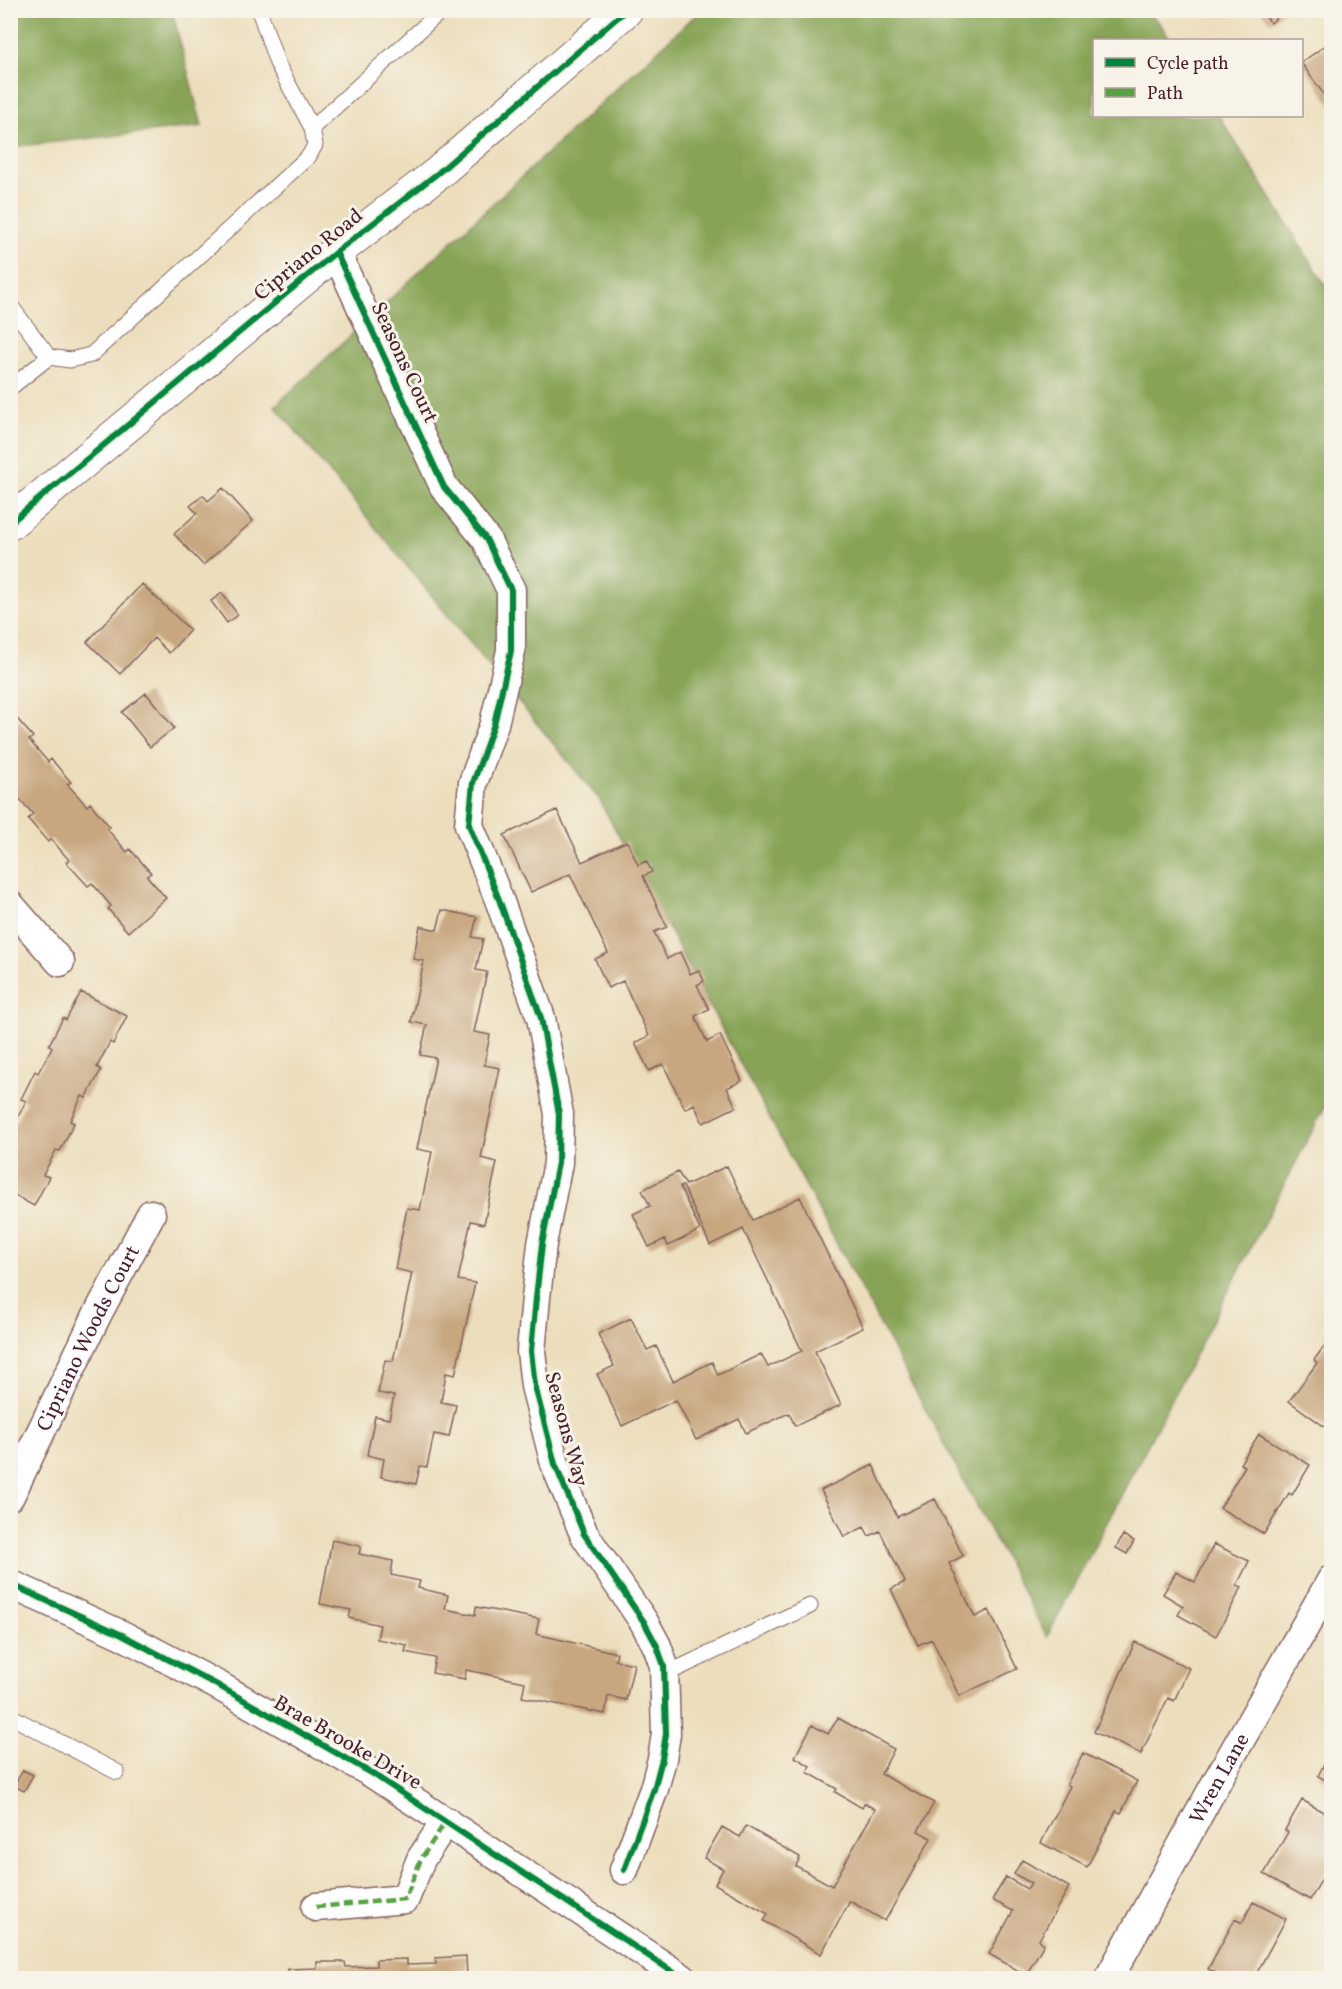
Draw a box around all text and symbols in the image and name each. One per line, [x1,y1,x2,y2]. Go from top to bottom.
legend [1093,39,1303,117]
text: Cycle path [1147,52,1229,77]
text: Path [1147,82,1183,107]
street label: Cipriano Road [248,202,370,308]
street label: Seasons Court [363,297,444,428]
street label: Cipriano Woods Court [30,1240,148,1437]
street label: Seasons Way [536,1369,595,1491]
street label: Brae Brooke Drive [268,1689,427,1798]
street label: Wren Lane [1183,1728,1257,1830]

